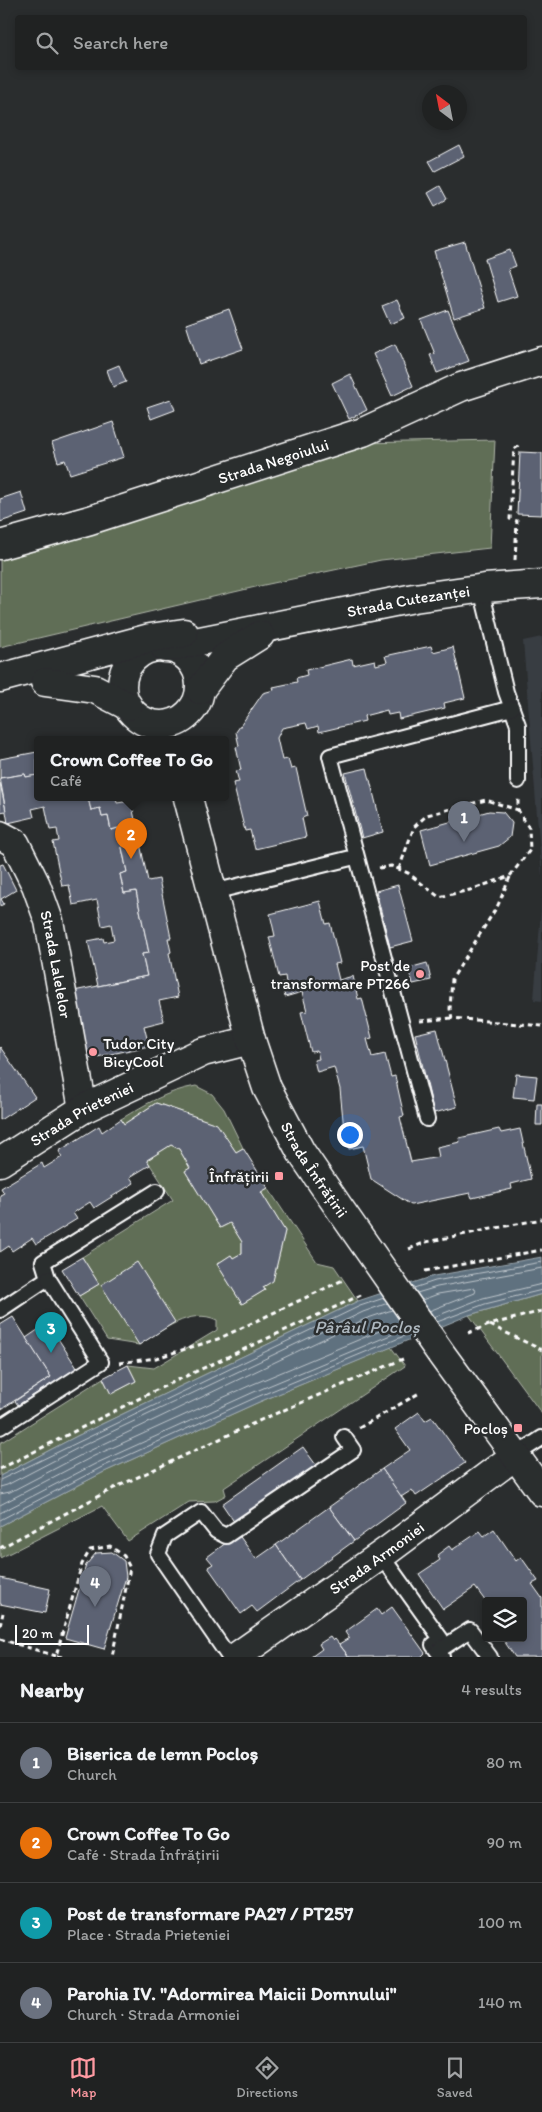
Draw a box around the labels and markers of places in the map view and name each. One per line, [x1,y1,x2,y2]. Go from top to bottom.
pin: 1 [448,801,480,842]
pin: 2 [115,818,147,859]
place label: Post de transformare PT266 [270,956,410,993]
marker: Post de transformare PT266 [414,968,426,980]
place label: Tudor City BicyCool [103,1034,175,1071]
marker: Tudor City BicyCool [87,1046,99,1058]
place label: Înfrățirii [209,1167,269,1186]
marker: Înfrățirii [273,1170,285,1182]
pin: 3 [35,1312,67,1353]
place label: Pocloș [464,1419,508,1438]
marker: Pocloș [512,1422,524,1434]
pin: 4 [79,1566,111,1607]

